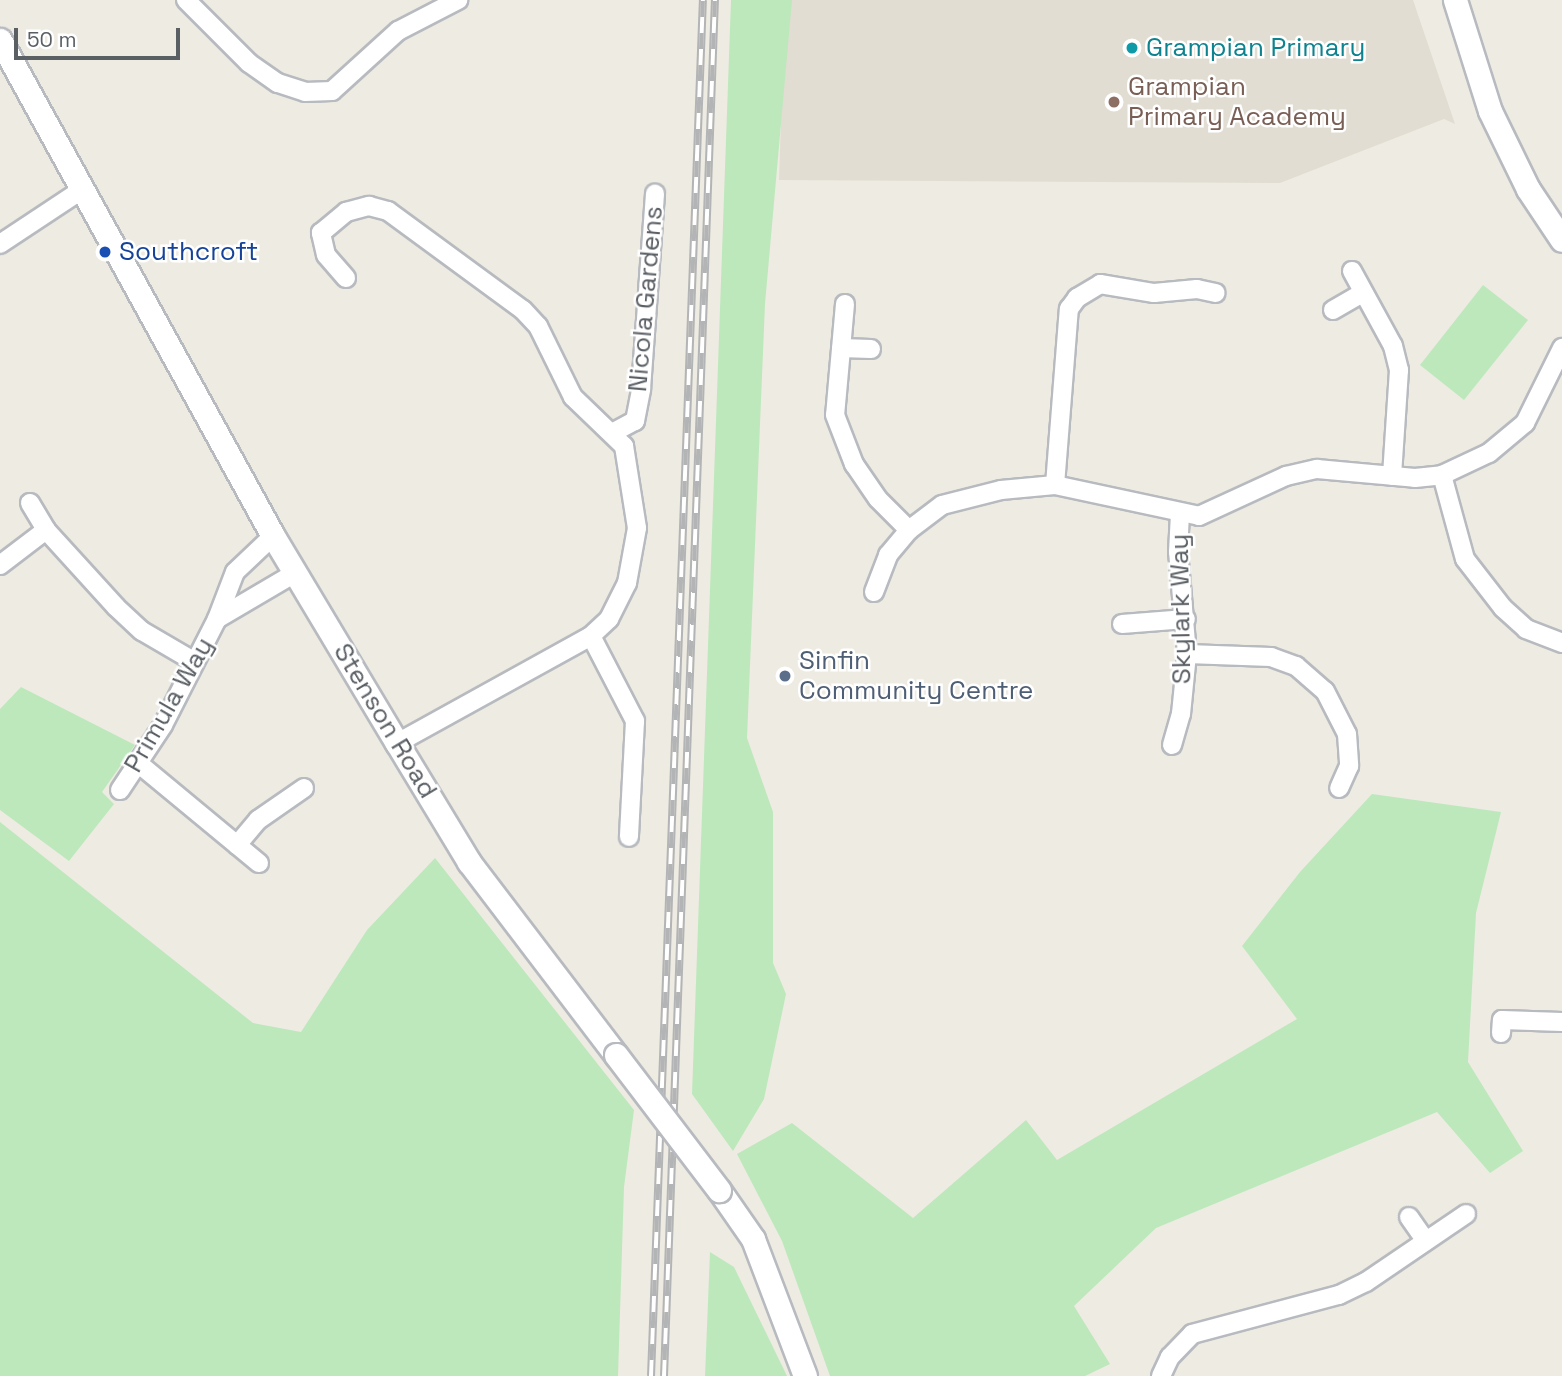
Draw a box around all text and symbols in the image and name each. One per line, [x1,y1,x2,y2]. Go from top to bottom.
scale bar [18,14,184,58]
text: 50 m [27,26,77,53]
place label: Grampian Primary [1146,32,1365,64]
marker: Grampian Primary [1124,40,1140,56]
place label: Grampian Primary Academy [1128,71,1346,132]
marker: Grampian Primary Academy [1106,94,1122,110]
street label: Nicola Gardens [622,205,670,393]
place label: Southcroft [119,236,258,268]
marker: Southcroft [97,244,113,260]
street label: Skylark Way [1164,533,1198,685]
street label: Primula Way [118,632,220,778]
street label: Stenson Road [327,638,443,804]
place label: Sinfin Community Centre [799,645,1033,706]
marker: Sinfin Community Centre [777,668,793,684]

